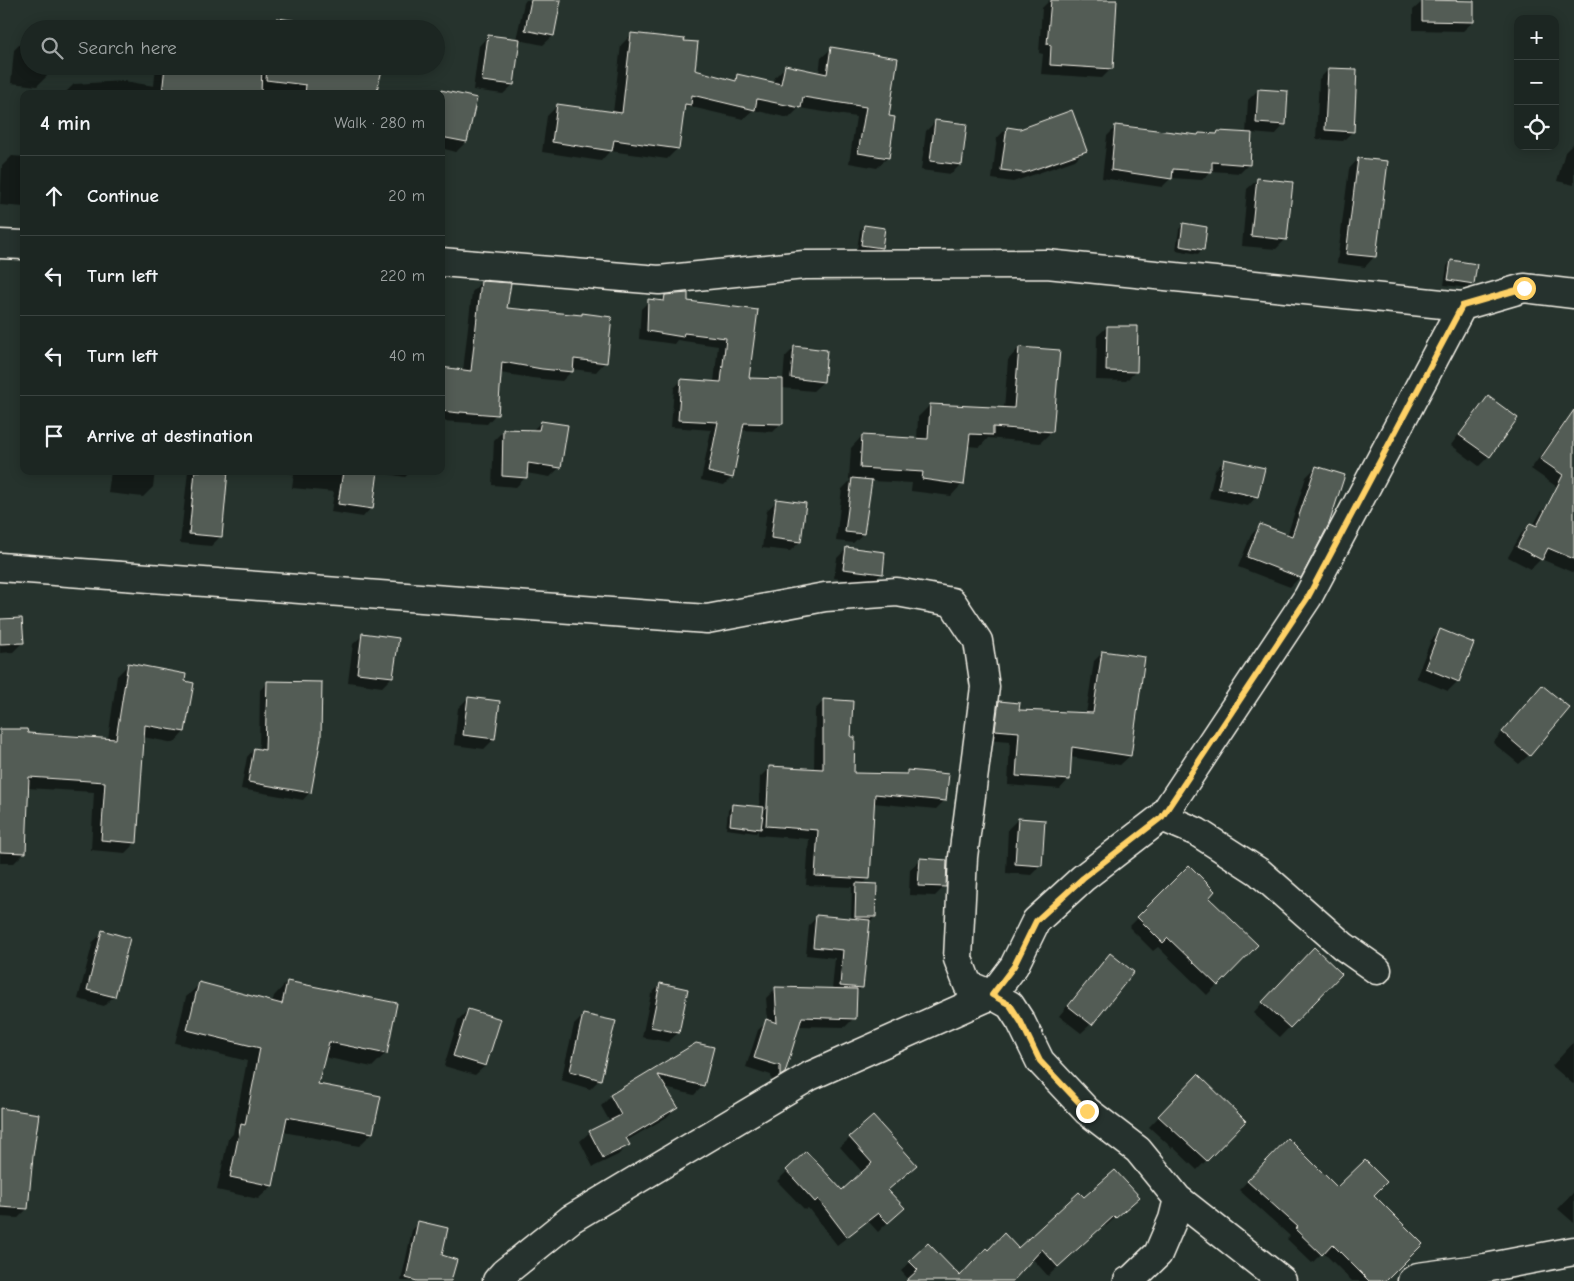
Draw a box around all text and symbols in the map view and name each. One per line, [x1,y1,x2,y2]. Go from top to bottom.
map controls [1514,15,1559,150]
button: + [1514,15,1559,60]
search box [20,20,445,75]
icon: search [38,34,66,62]
text: Search here [78,37,177,59]
button: − [1514,60,1559,105]
button: locate [1514,105,1559,150]
text: 4 min [40,111,91,135]
text: Walk · 280 m [334,114,425,132]
icon: ahead [40,182,68,210]
text: Continue [87,185,159,207]
text: 20 m [388,187,425,205]
icon: left [40,262,68,290]
text: Turn left [87,265,158,287]
text: 220 m [380,267,425,285]
route start [1513,277,1536,300]
icon: left [40,342,68,370]
text: Turn left [87,345,158,367]
text: 40 m [389,347,425,365]
icon: arrive [40,422,68,450]
text: Arrive at destination [87,425,253,447]
route end [1076,1100,1099,1123]

